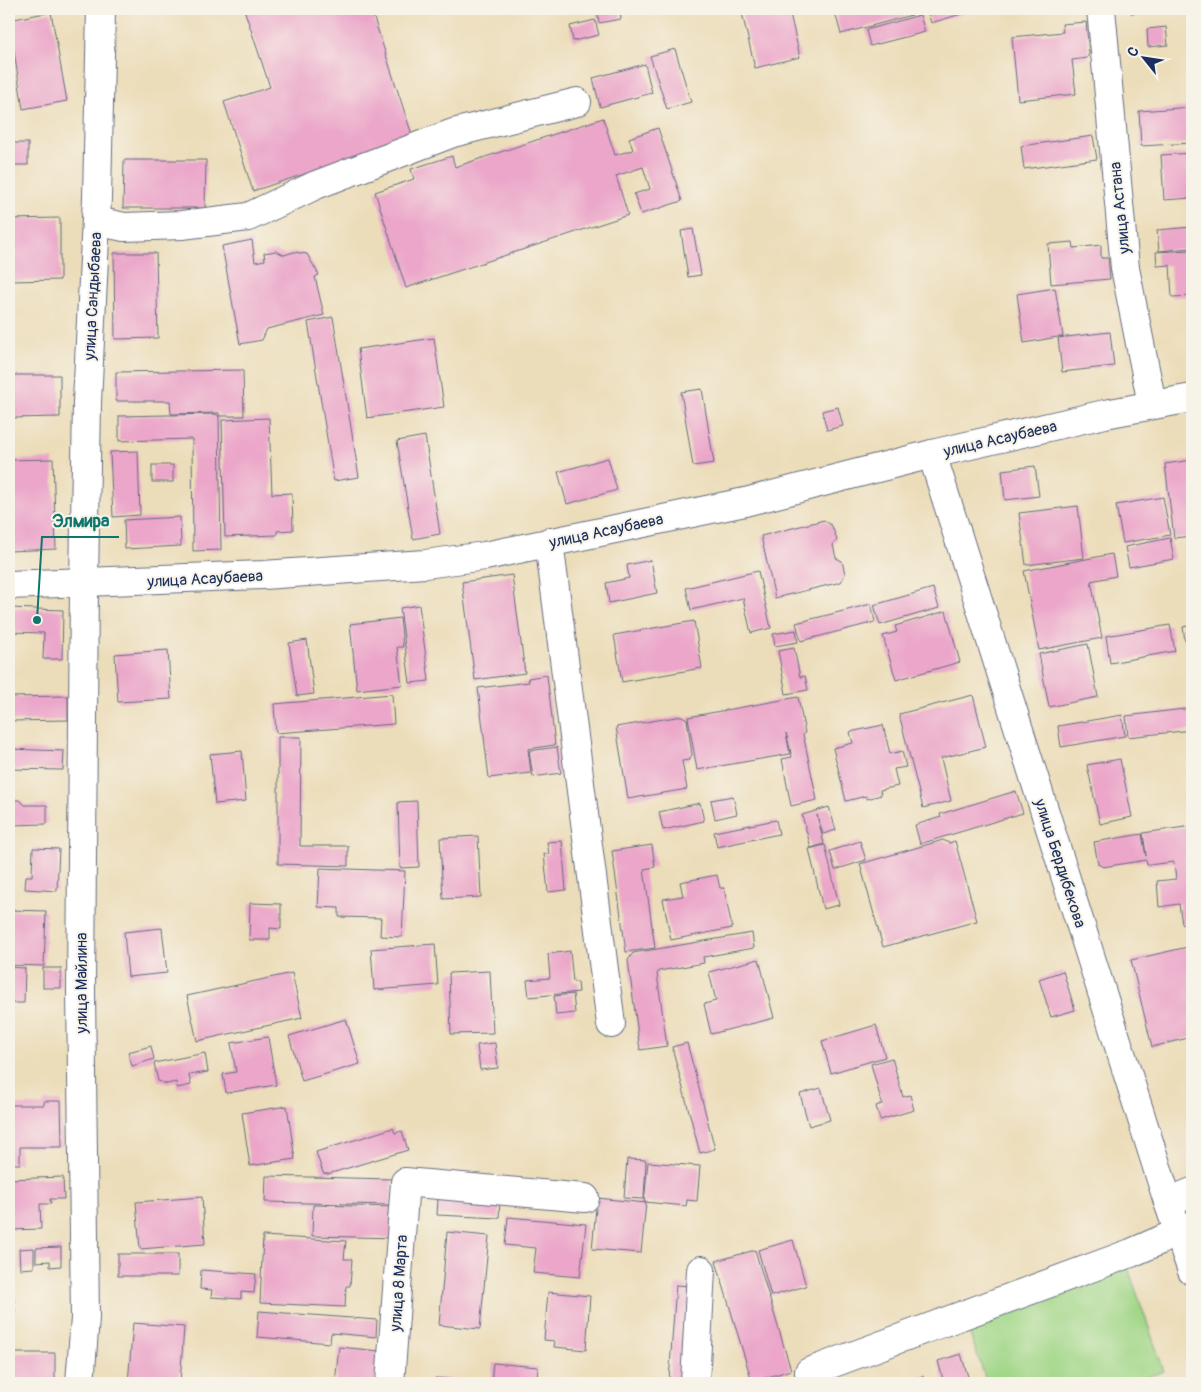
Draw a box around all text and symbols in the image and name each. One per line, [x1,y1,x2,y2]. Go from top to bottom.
north arrow [1118,32,1168,82]
text: С [1124,43,1143,60]
street label: улица Астана [1105,161,1135,256]
street label: улица Сандыбаева [80,231,106,362]
street label: улица Асаубаева [941,416,1059,462]
callout: Элмира [42,504,119,537]
street label: улица Асаубаева [546,509,665,553]
text: Элмира [52,510,110,533]
street label: улица Асаубаева [146,566,263,592]
street label: улица Бердибекова [1029,795,1090,930]
street label: улица Майлина [72,933,92,1034]
street label: улица 8 Марта [386,1234,412,1333]

